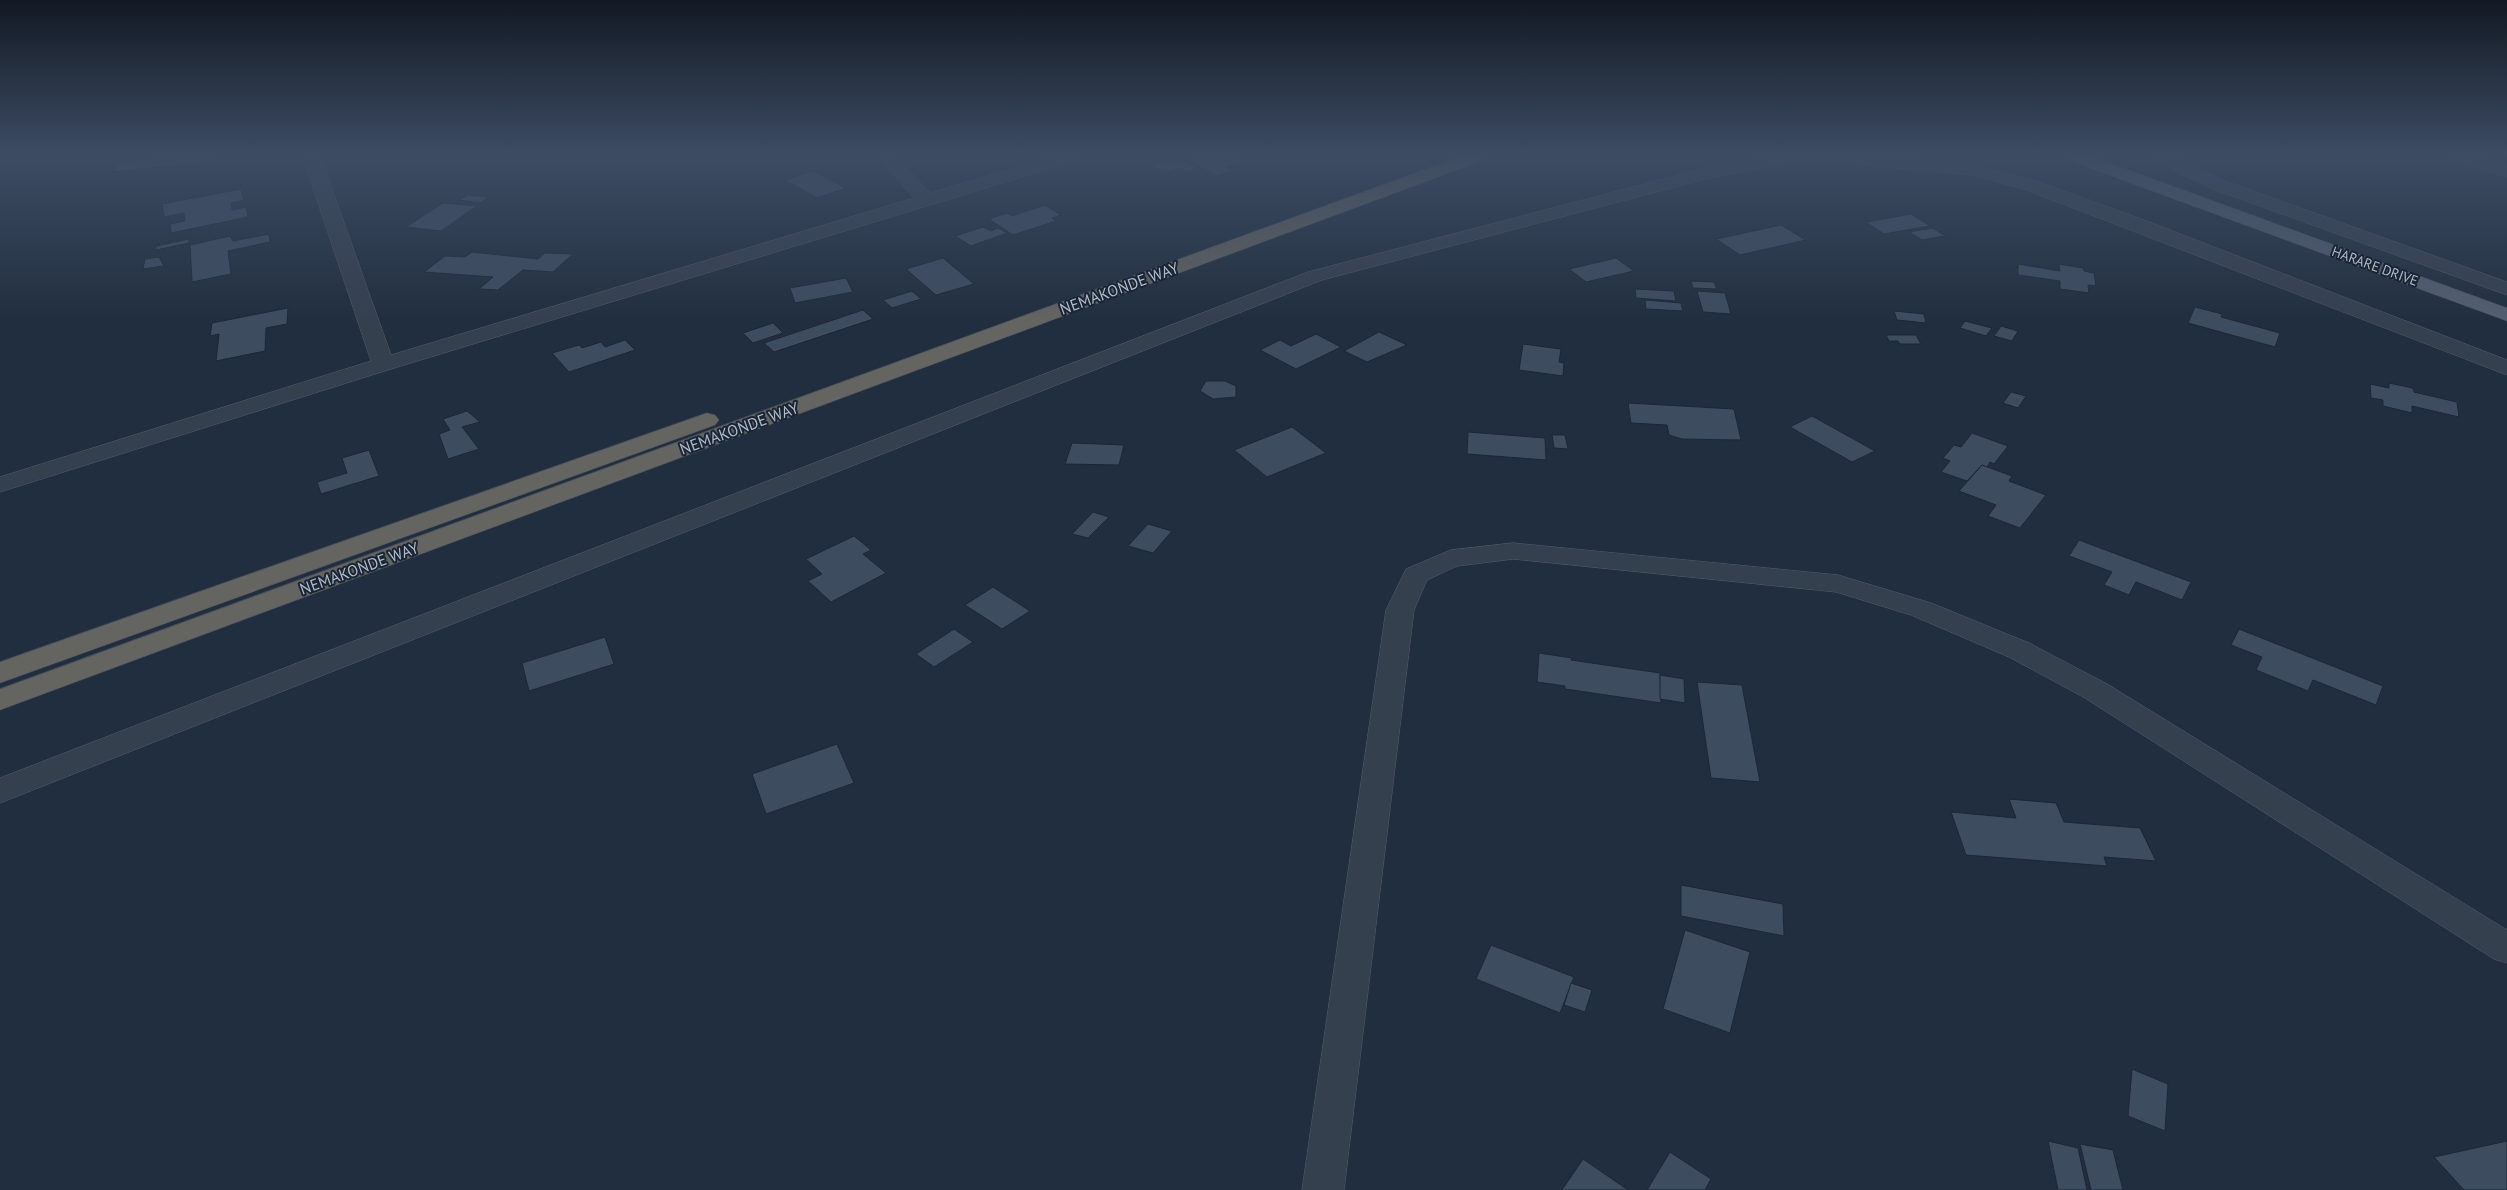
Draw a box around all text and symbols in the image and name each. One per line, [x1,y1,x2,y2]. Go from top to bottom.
street label: HARARE DRIVE [2329,242,2421,290]
street label: NEMAKONDE WAY [1057,257,1181,319]
street label: NEMAKONDE WAY [677,397,801,459]
street label: NEMAKONDE WAY [297,537,421,599]

